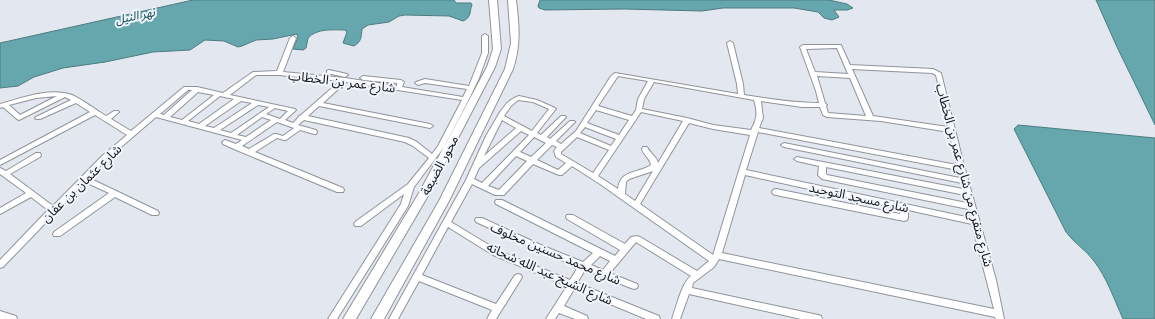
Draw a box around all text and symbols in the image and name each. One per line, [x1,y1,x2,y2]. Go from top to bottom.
water label: نهر النيل [113,3,158,30]
street label: شارع عمر بن الخطاب [287,65,397,98]
street label: شارع متفرع من شارع عمر بن الخطاب [930,81,998,269]
street label: محور الضبعة [416,132,464,199]
street label: شارع عثمان بن عفان [37,140,127,227]
street label: شارع مسجد التوحيد [807,178,911,218]
street label: شارع محمد حسنين مخلوف [487,217,624,290]
street label: شارع الشيخ عبد الله شحاته [483,237,616,311]

